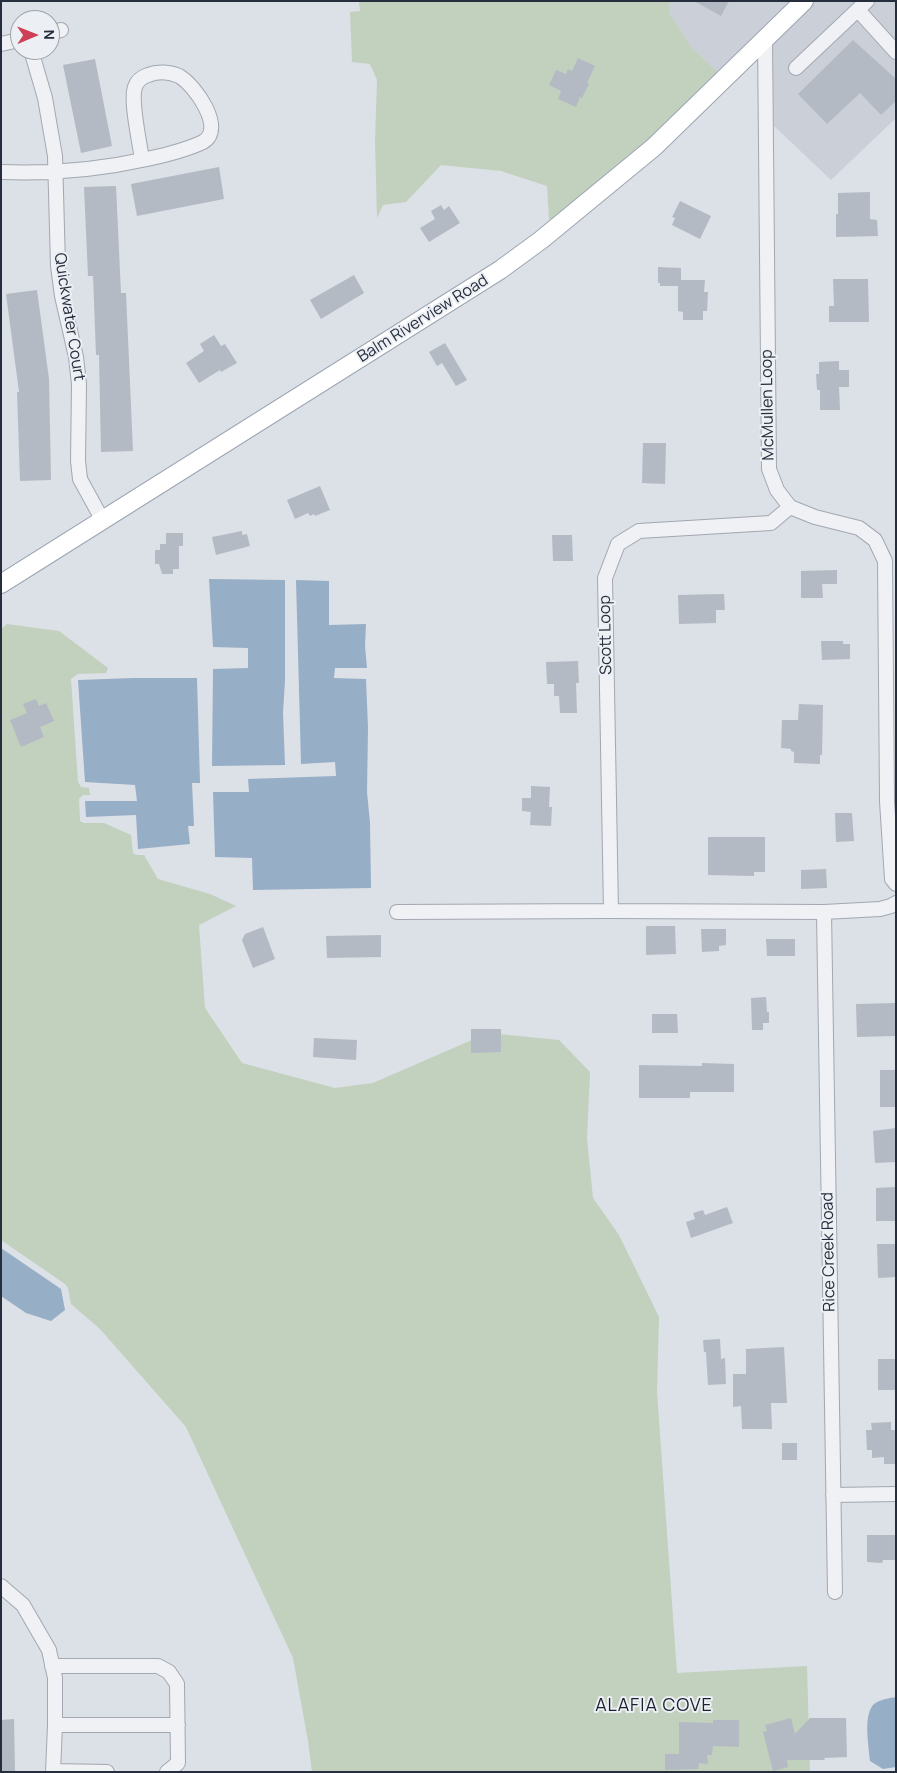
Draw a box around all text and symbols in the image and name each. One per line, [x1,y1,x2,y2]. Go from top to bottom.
north arrow [10,10,60,60]
text: N [40,30,59,40]
street label: Quickwater Court [49,252,89,382]
street label: Balm Riverview Road [354,271,492,367]
street label: McMullen Loop [757,349,779,461]
street label: Scott Loop [596,595,616,675]
street label: Rice Creek Road [818,1192,840,1312]
district label: ALAFIA COVE [594,1695,714,1717]

